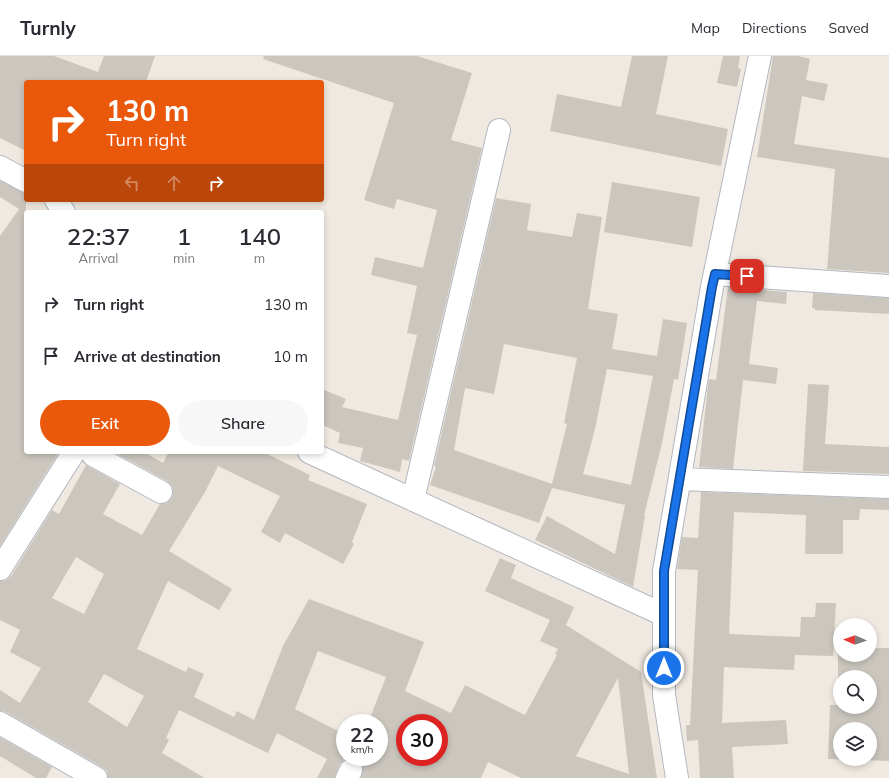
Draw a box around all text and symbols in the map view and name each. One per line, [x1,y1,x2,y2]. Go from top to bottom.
text: Turnly [20,16,76,40]
text: Map [691,19,720,37]
text: Directions [742,19,807,37]
text: Saved [829,19,869,37]
text: 130 m [106,93,189,128]
icon: right [40,96,92,148]
text: Turn right [106,128,186,151]
icon: left [121,172,143,194]
icon: ahead [163,172,185,194]
icon: right [205,172,227,194]
text: 22:37 [67,221,130,251]
text: 1 [177,221,191,251]
text: 140 [238,221,281,251]
text: Arrival [79,250,118,266]
text: min [173,250,195,266]
text: m [254,250,265,266]
pin [730,259,764,293]
icon: arrive [736,265,758,287]
icon: right [40,293,62,315]
text: Turn right [74,295,144,314]
text: 130 m [264,295,308,314]
icon: arrive [40,345,62,367]
text: Arrive at destination [74,347,221,366]
text: 10 m [273,347,308,366]
button: Exit [40,400,170,446]
button: Share [178,400,308,446]
north arrow [833,618,877,662]
map controls [833,618,877,766]
position arrow [643,647,685,689]
button: search [833,670,877,714]
speed limit sign: 30 [396,714,448,766]
text: 22 [350,722,374,747]
button: layers [833,722,877,766]
text: km/h [351,743,373,756]

